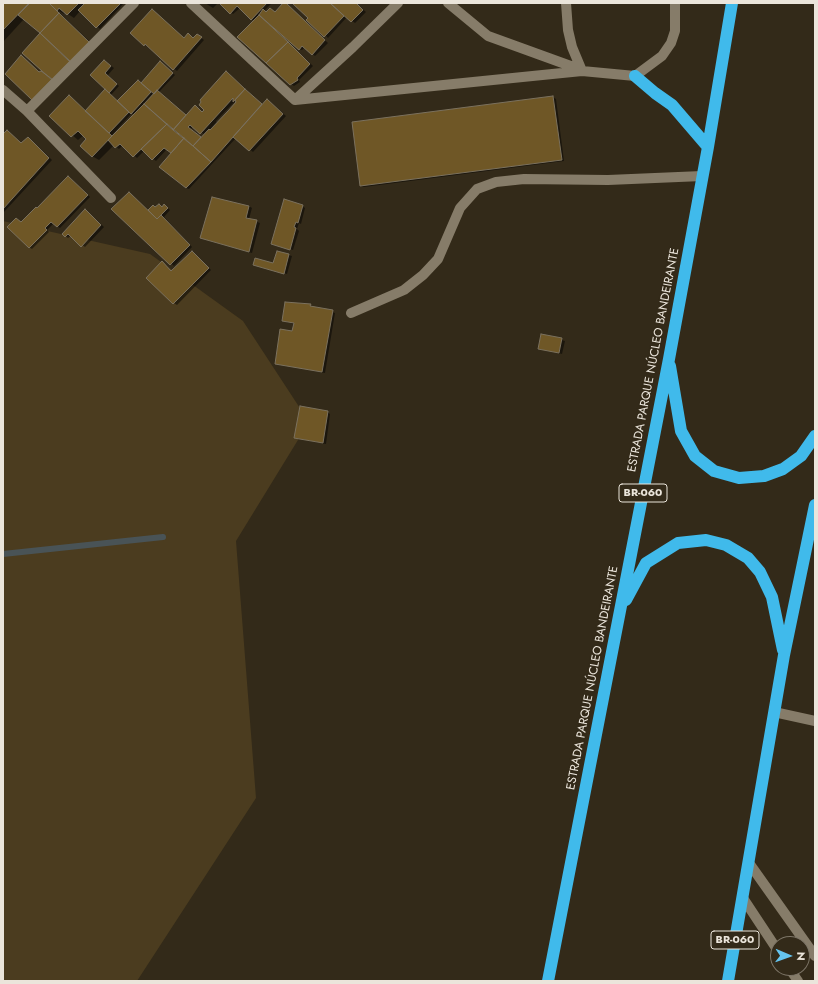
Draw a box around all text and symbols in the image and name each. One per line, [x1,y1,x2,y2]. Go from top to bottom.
street label: ESTRADA PARQUE NÚCLEO BANDEIRANTE [625,247,683,473]
road number: BR-060 [619,484,667,502]
street label: ESTRADA PARQUE NÚCLEO BANDEIRANTE [564,565,622,791]
road number: BR-060 [711,931,759,949]
north arrow [770,936,810,976]
text: N [793,952,809,961]

